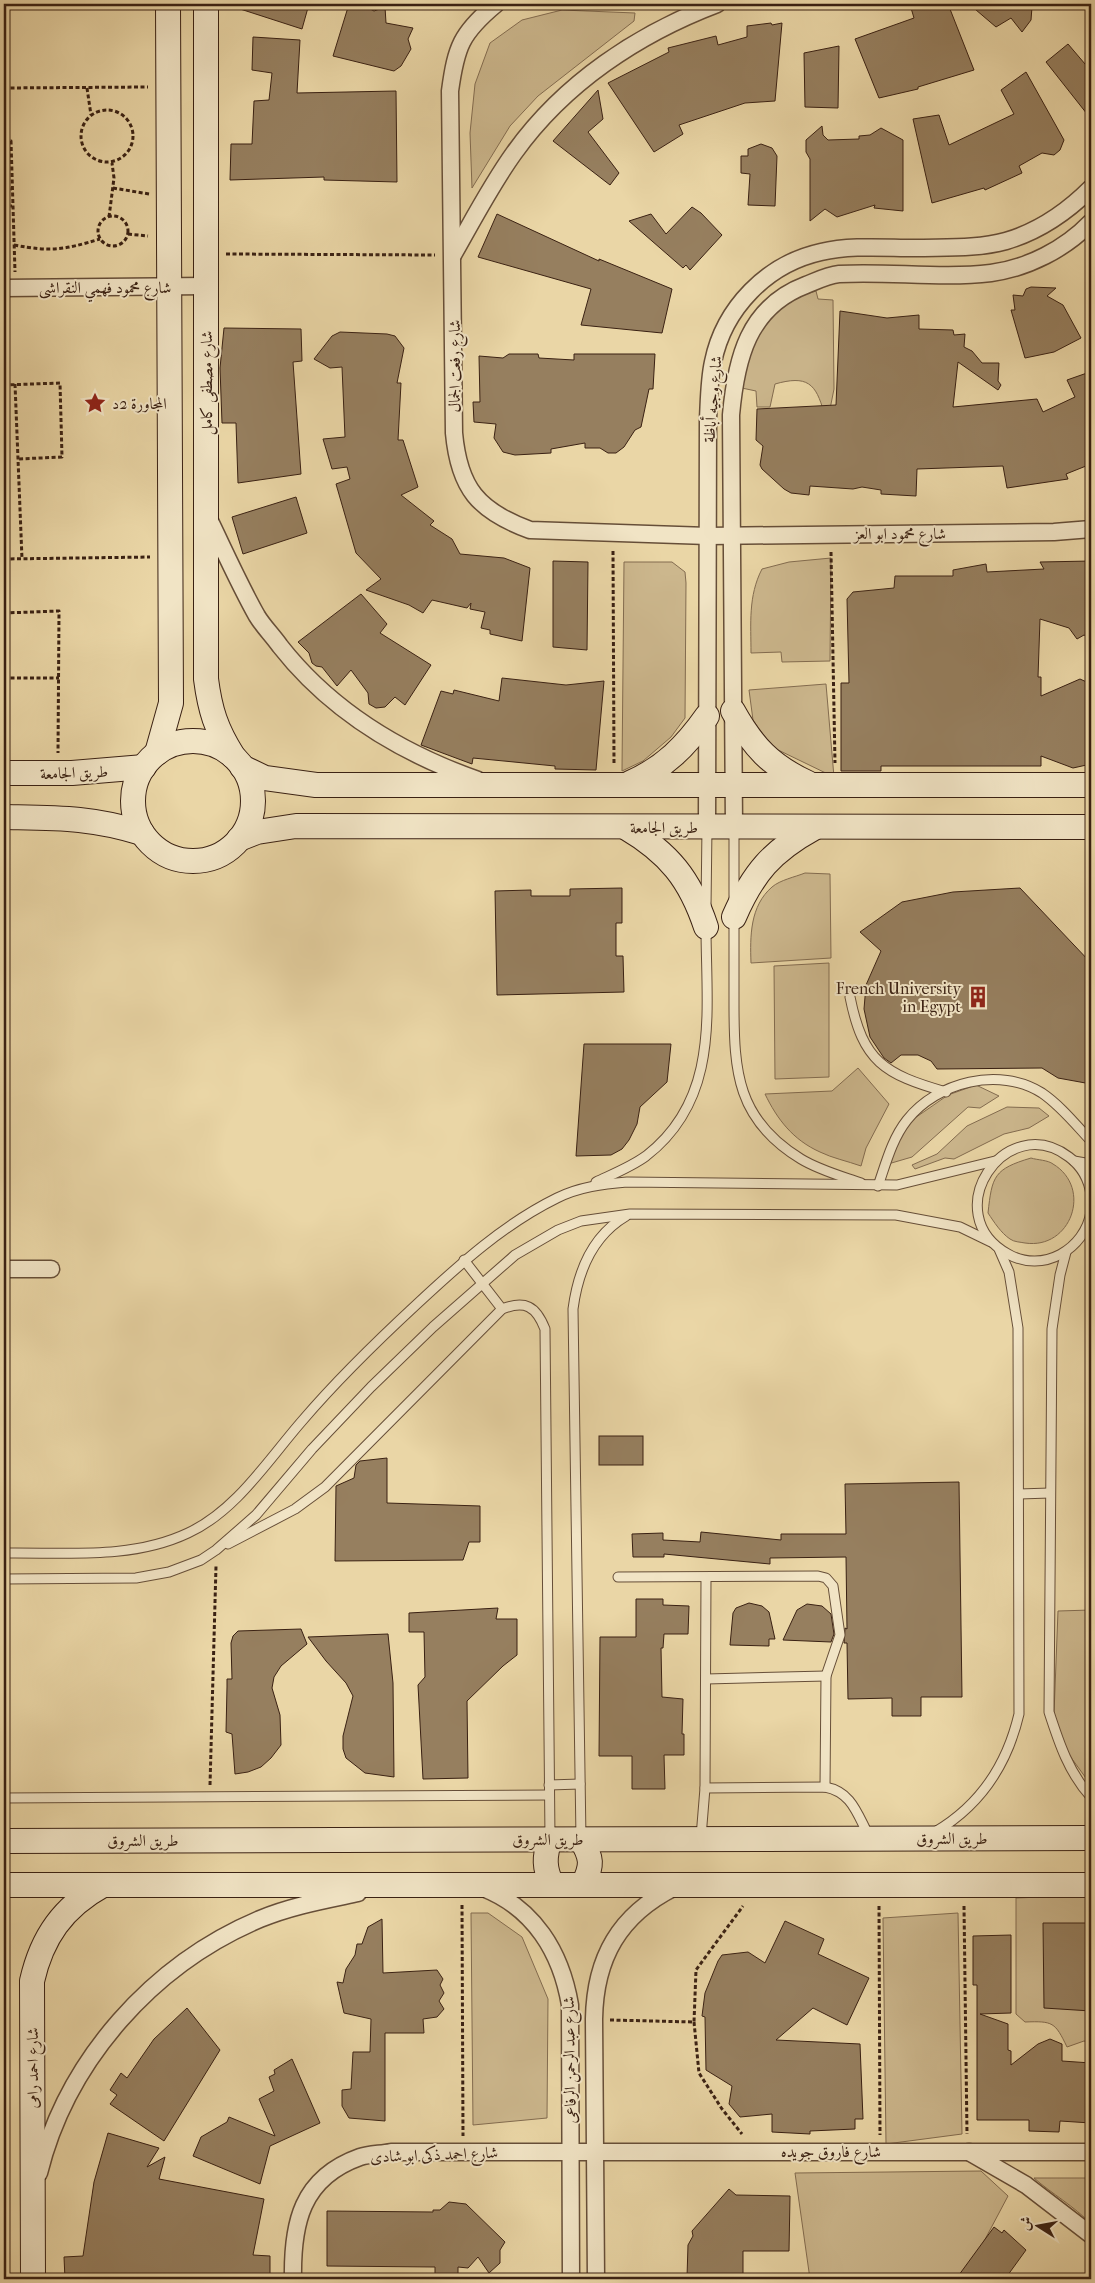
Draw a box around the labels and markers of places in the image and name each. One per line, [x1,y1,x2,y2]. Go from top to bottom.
place icon: المجاورة 2د [82,390,108,416]
place label: المجاورة 2د [112,394,167,413]
place label: French University in Egypt [836,979,961,1016]
building icon: French University in Egypt [965,984,991,1010]

